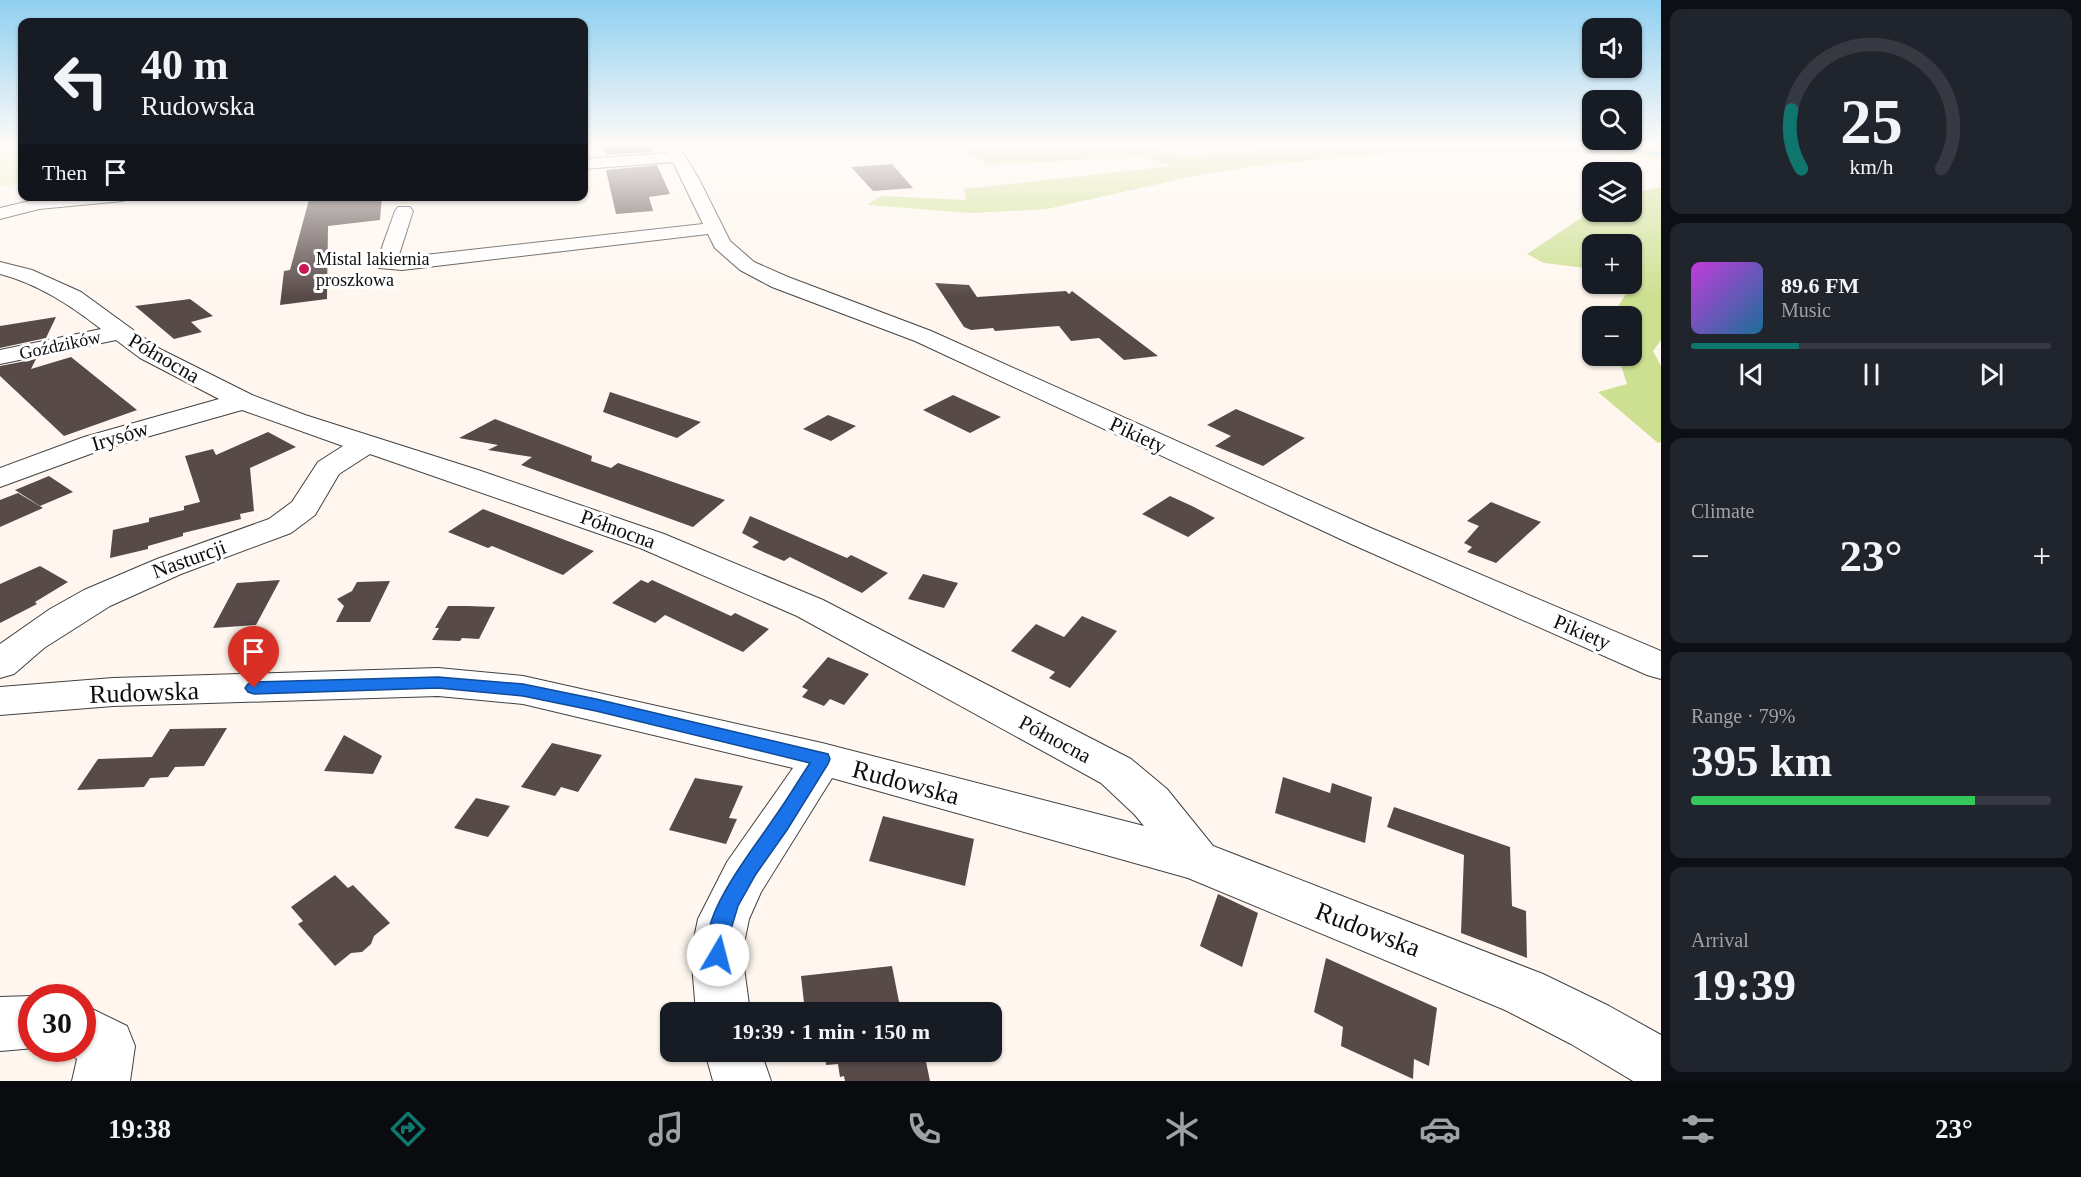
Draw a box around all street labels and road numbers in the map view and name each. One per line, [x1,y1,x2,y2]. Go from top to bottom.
street label: Goździków [17,327,103,363]
street label: Północna [124,328,204,388]
street label: Pikiety [1106,412,1170,459]
street label: Irysów [89,416,152,456]
street label: Północna [577,504,659,554]
street label: Nasturcji [149,535,229,583]
street label: Pikiety [1550,609,1615,655]
street label: Rudowska [89,676,200,709]
street label: Północna [1015,710,1096,768]
street label: Rudowska [849,754,963,811]
street label: Rudowska [1311,896,1425,963]

